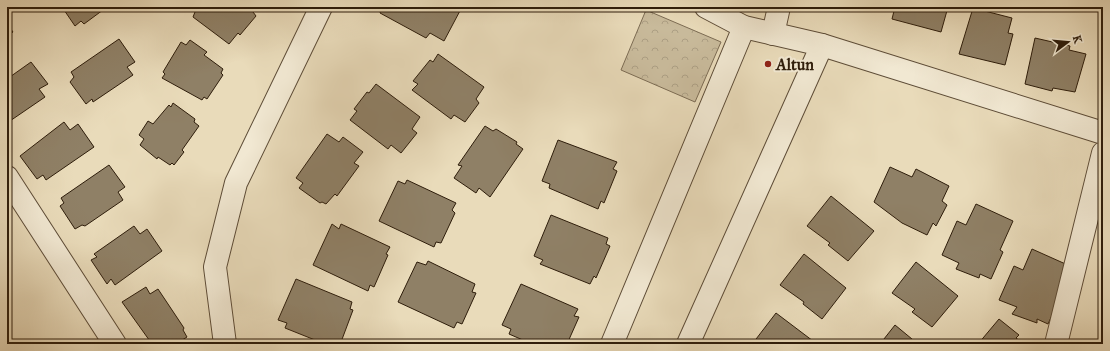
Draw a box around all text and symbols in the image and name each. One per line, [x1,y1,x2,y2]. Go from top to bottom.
north arrow [1048,22,1088,62]
text: K [1070,34,1085,46]
place label: Altun [775,55,814,74]
marker: Altun [763,59,773,69]

